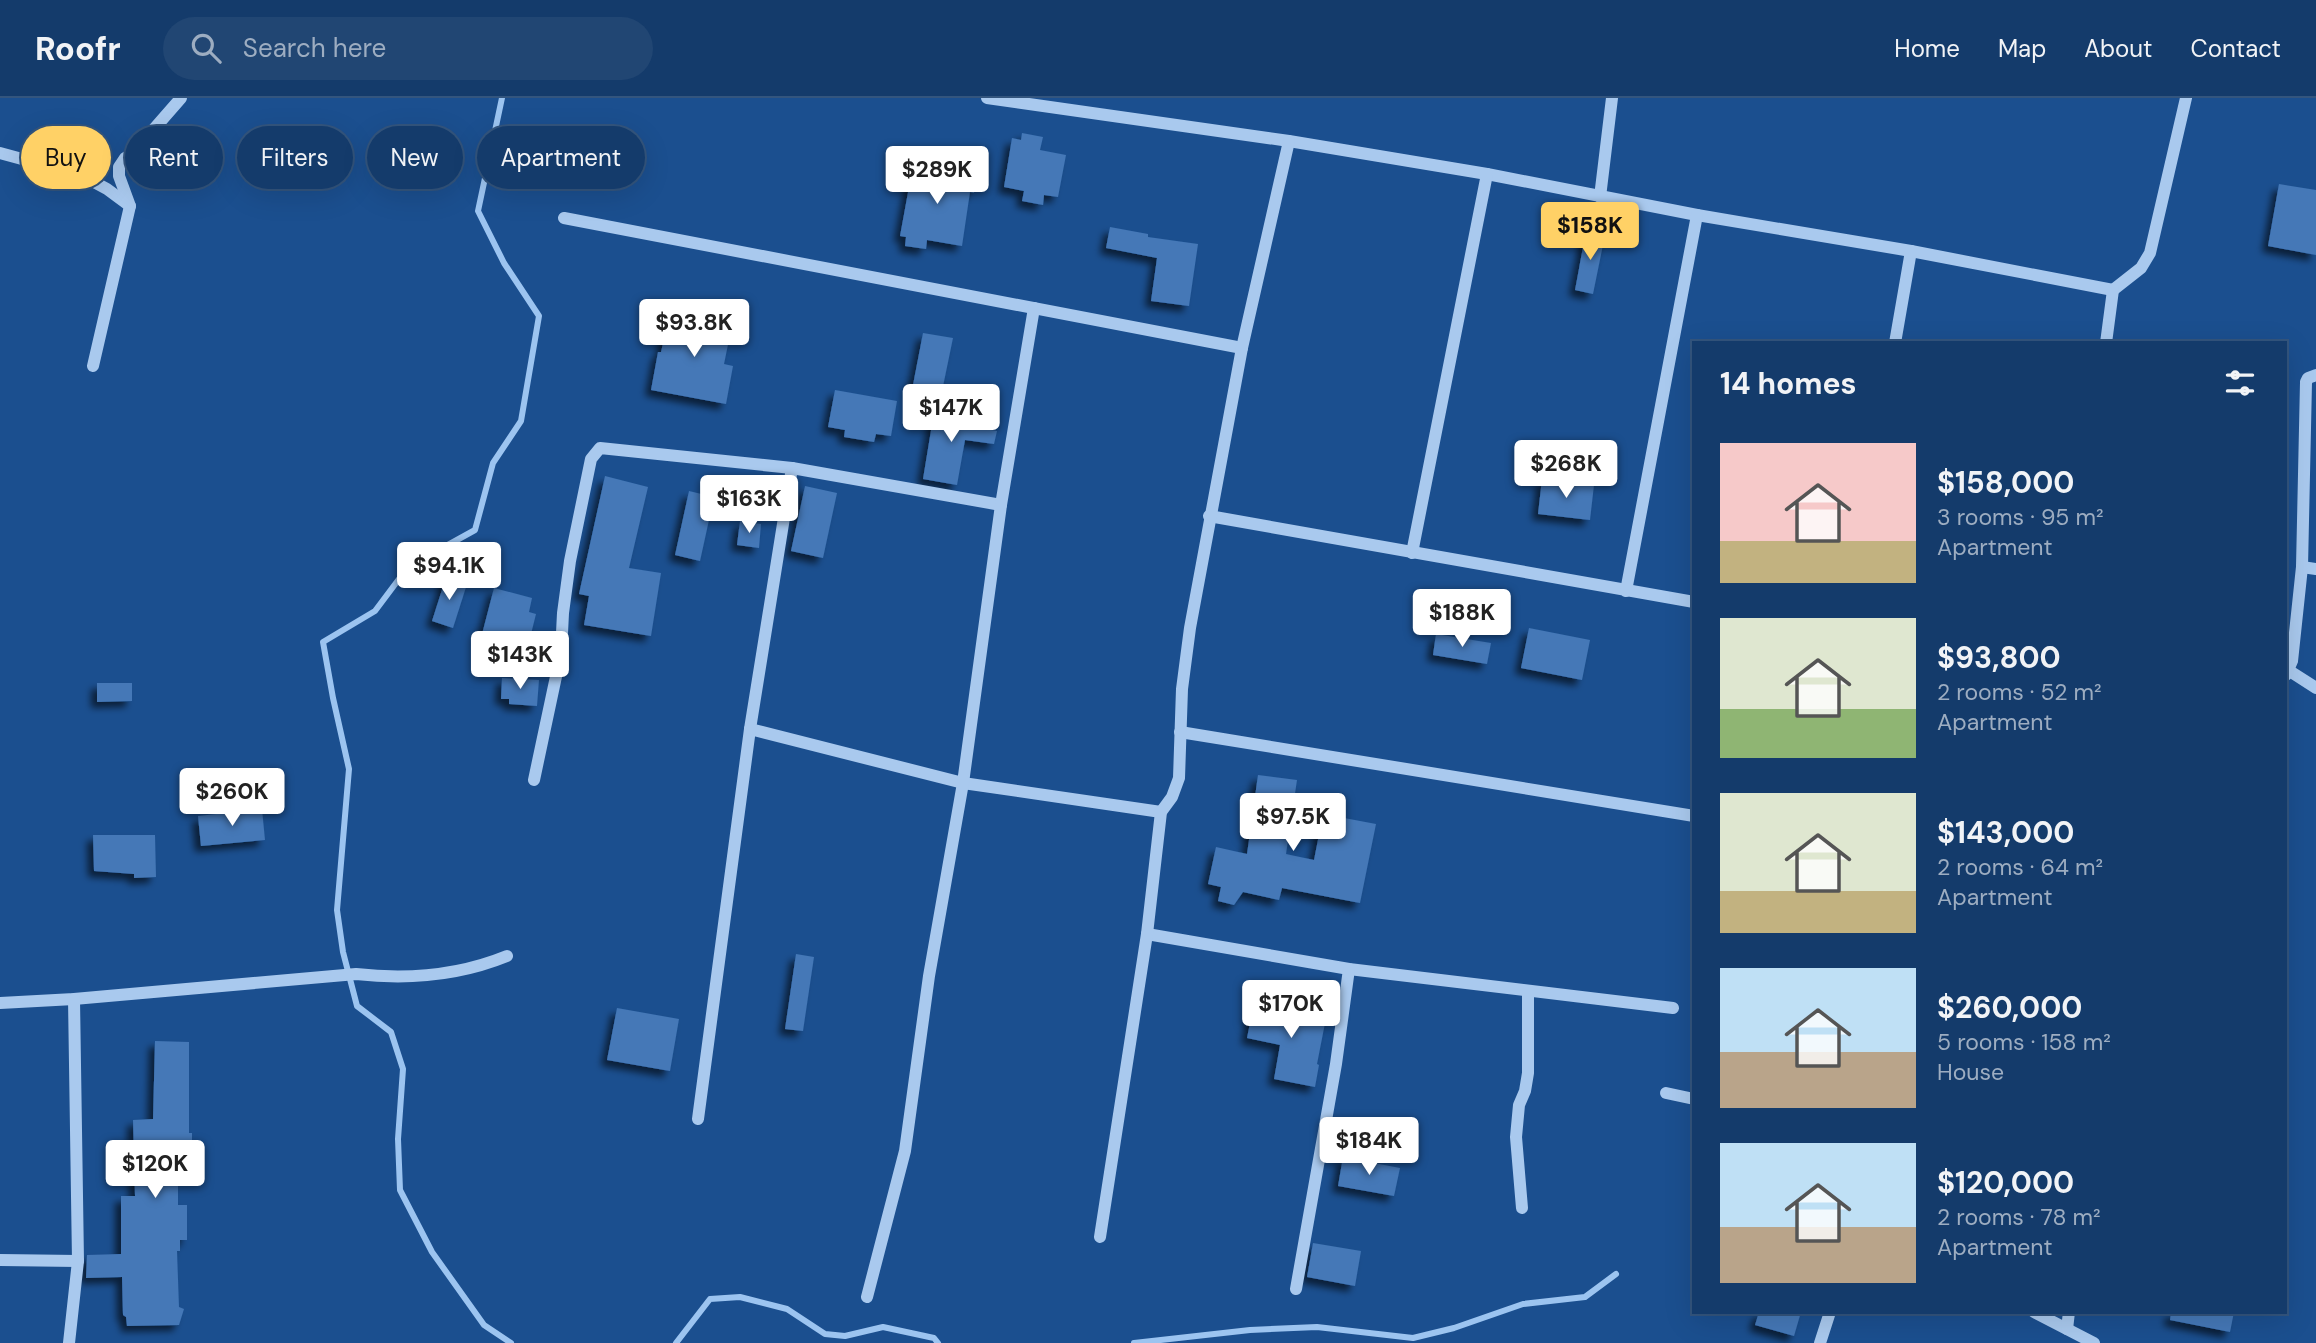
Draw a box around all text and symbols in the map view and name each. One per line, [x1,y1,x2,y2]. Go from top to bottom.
search box [163,17,653,80]
text: Roofr [35,27,121,70]
icon: search [187,29,225,67]
text: Search here [243,31,386,65]
text: Home [1894,33,1960,64]
text: Map [1998,33,2046,64]
text: About [2084,33,2153,64]
text: Contact [2191,33,2281,64]
chip: Buy [21,126,111,189]
chip: Rent [125,126,223,189]
chip: Filters [237,126,353,189]
chip: New [367,126,463,189]
chip: Apartment [477,126,645,189]
pin: $289K [888,146,986,206]
text: $289K [902,154,972,184]
pin: $158K [1541,202,1639,262]
text: $158K [1557,210,1623,240]
pin: $93.8K [637,300,751,359]
text: $93.8K [655,307,733,337]
text: 14 homes [1720,364,1857,403]
icon: filters [2221,364,2259,402]
pin: $147K [902,384,1000,444]
text: $147K [919,392,983,422]
pin: $268K [1517,440,1615,500]
text: $268K [1530,448,1602,478]
text: $158,000 [1937,463,2074,502]
icon: home [1776,471,1860,555]
pin: $163K [700,476,798,535]
text: $163K [716,483,782,513]
text: 3 rooms · 95 m² [1937,502,2104,532]
text: Apartment [1937,532,2052,562]
pin: $94.1K [392,542,506,602]
text: $94.1K [413,550,485,580]
pin: $188K [1413,589,1511,649]
text: $188K [1429,597,1495,627]
pin: $143K [471,632,569,691]
text: $93,800 [1937,638,2061,677]
text: $143K [487,639,553,669]
icon: home [1776,646,1860,730]
text: 2 rooms · 52 m² [1937,677,2102,707]
text: Apartment [1937,707,2052,737]
pin: $260K [183,768,281,828]
text: $260K [196,776,268,806]
pin: $97.5K [1236,794,1350,853]
text: $97.5K [1256,801,1330,831]
text: $143,000 [1937,813,2074,852]
icon: home [1776,821,1860,905]
text: 2 rooms · 64 m² [1937,852,2103,882]
text: Apartment [1937,882,2052,912]
pin: $170K [1242,981,1340,1040]
text: $170K [1258,988,1324,1018]
text: $260,000 [1937,988,2082,1027]
icon: home [1776,996,1860,1080]
text: 5 rooms · 158 m² [1937,1027,2111,1057]
text: House [1937,1057,2004,1087]
pin: $184K [1320,1118,1418,1177]
text: $184K [1336,1125,1402,1155]
pin: $120K [106,1140,204,1200]
text: $120K [122,1148,188,1178]
text: $120,000 [1937,1163,2074,1202]
icon: home [1776,1171,1860,1255]
text: 2 rooms · 78 m² [1937,1202,2101,1232]
text: Apartment [1937,1232,2052,1262]

